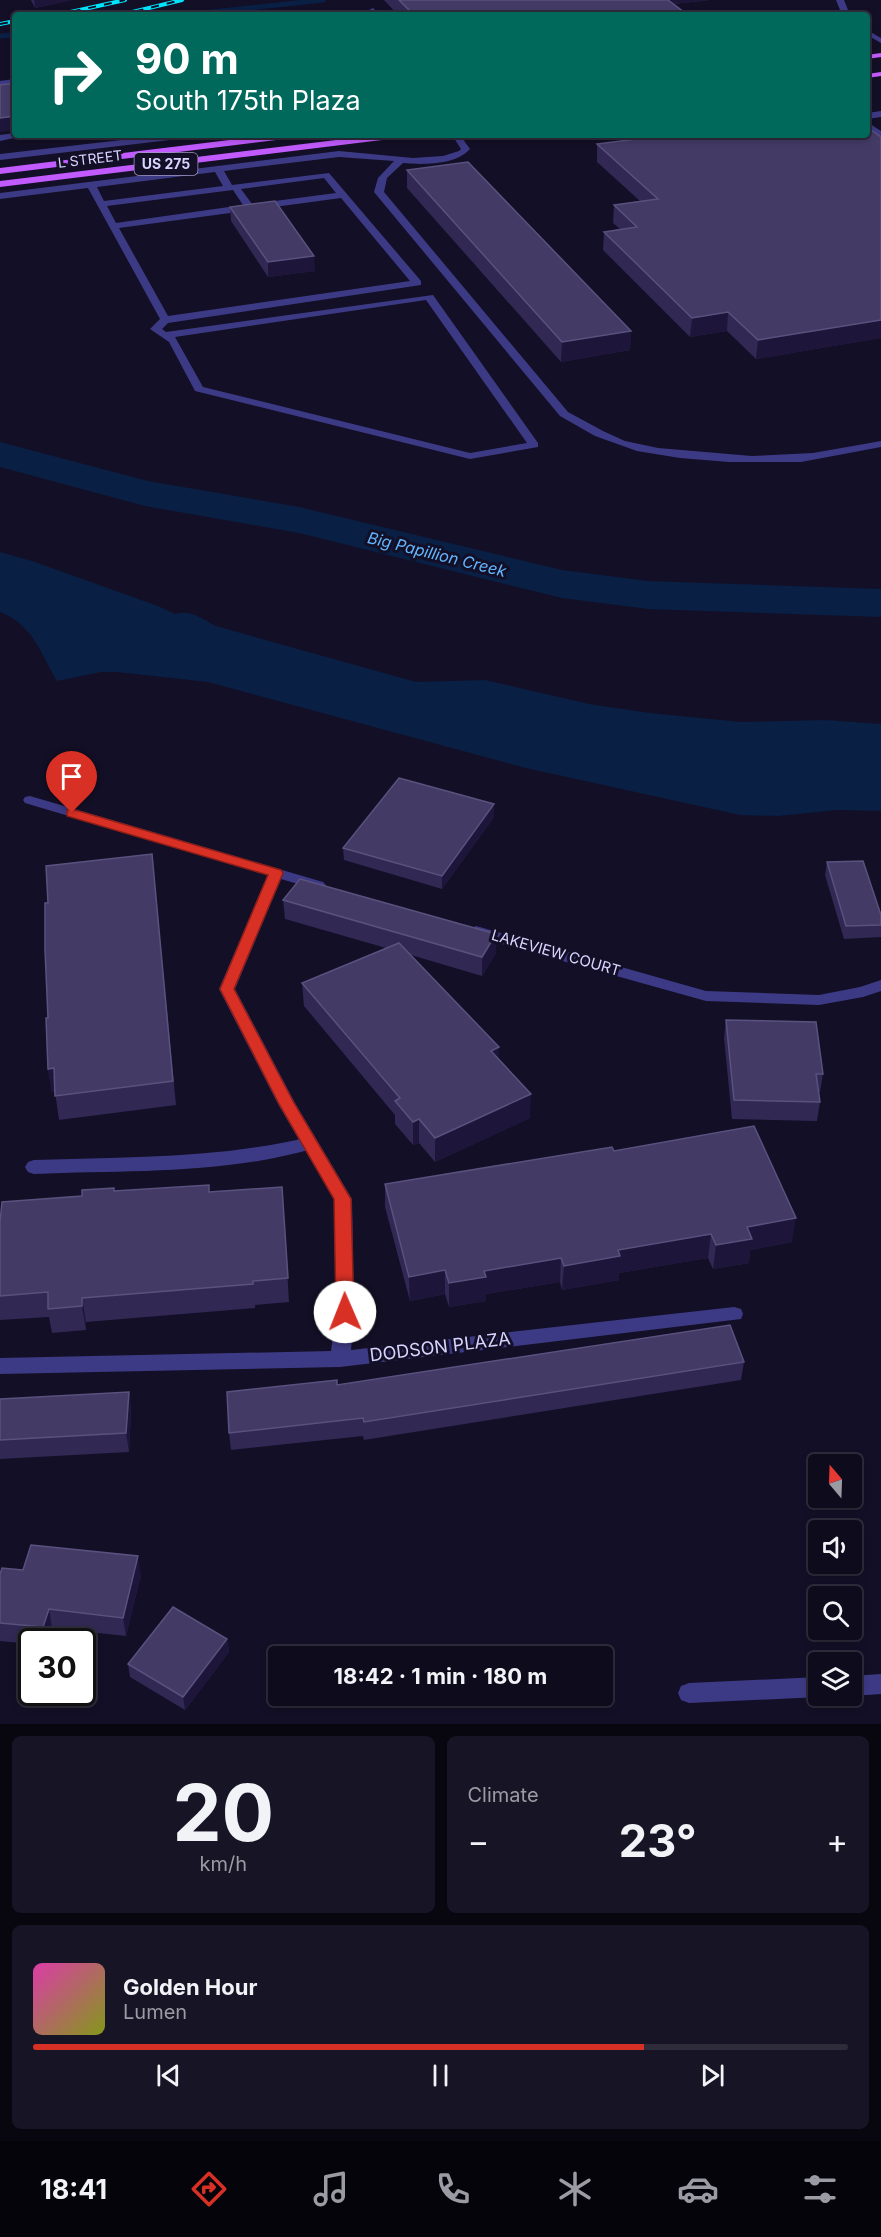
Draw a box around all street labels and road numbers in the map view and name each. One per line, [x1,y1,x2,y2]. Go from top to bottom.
street label: L STREET [57,146,123,171]
road number: US 275 [134,153,198,175]
street label: LAKEVIEW COURT [489,925,623,980]
street label: DODSON PLAZA [368,1327,511,1366]

